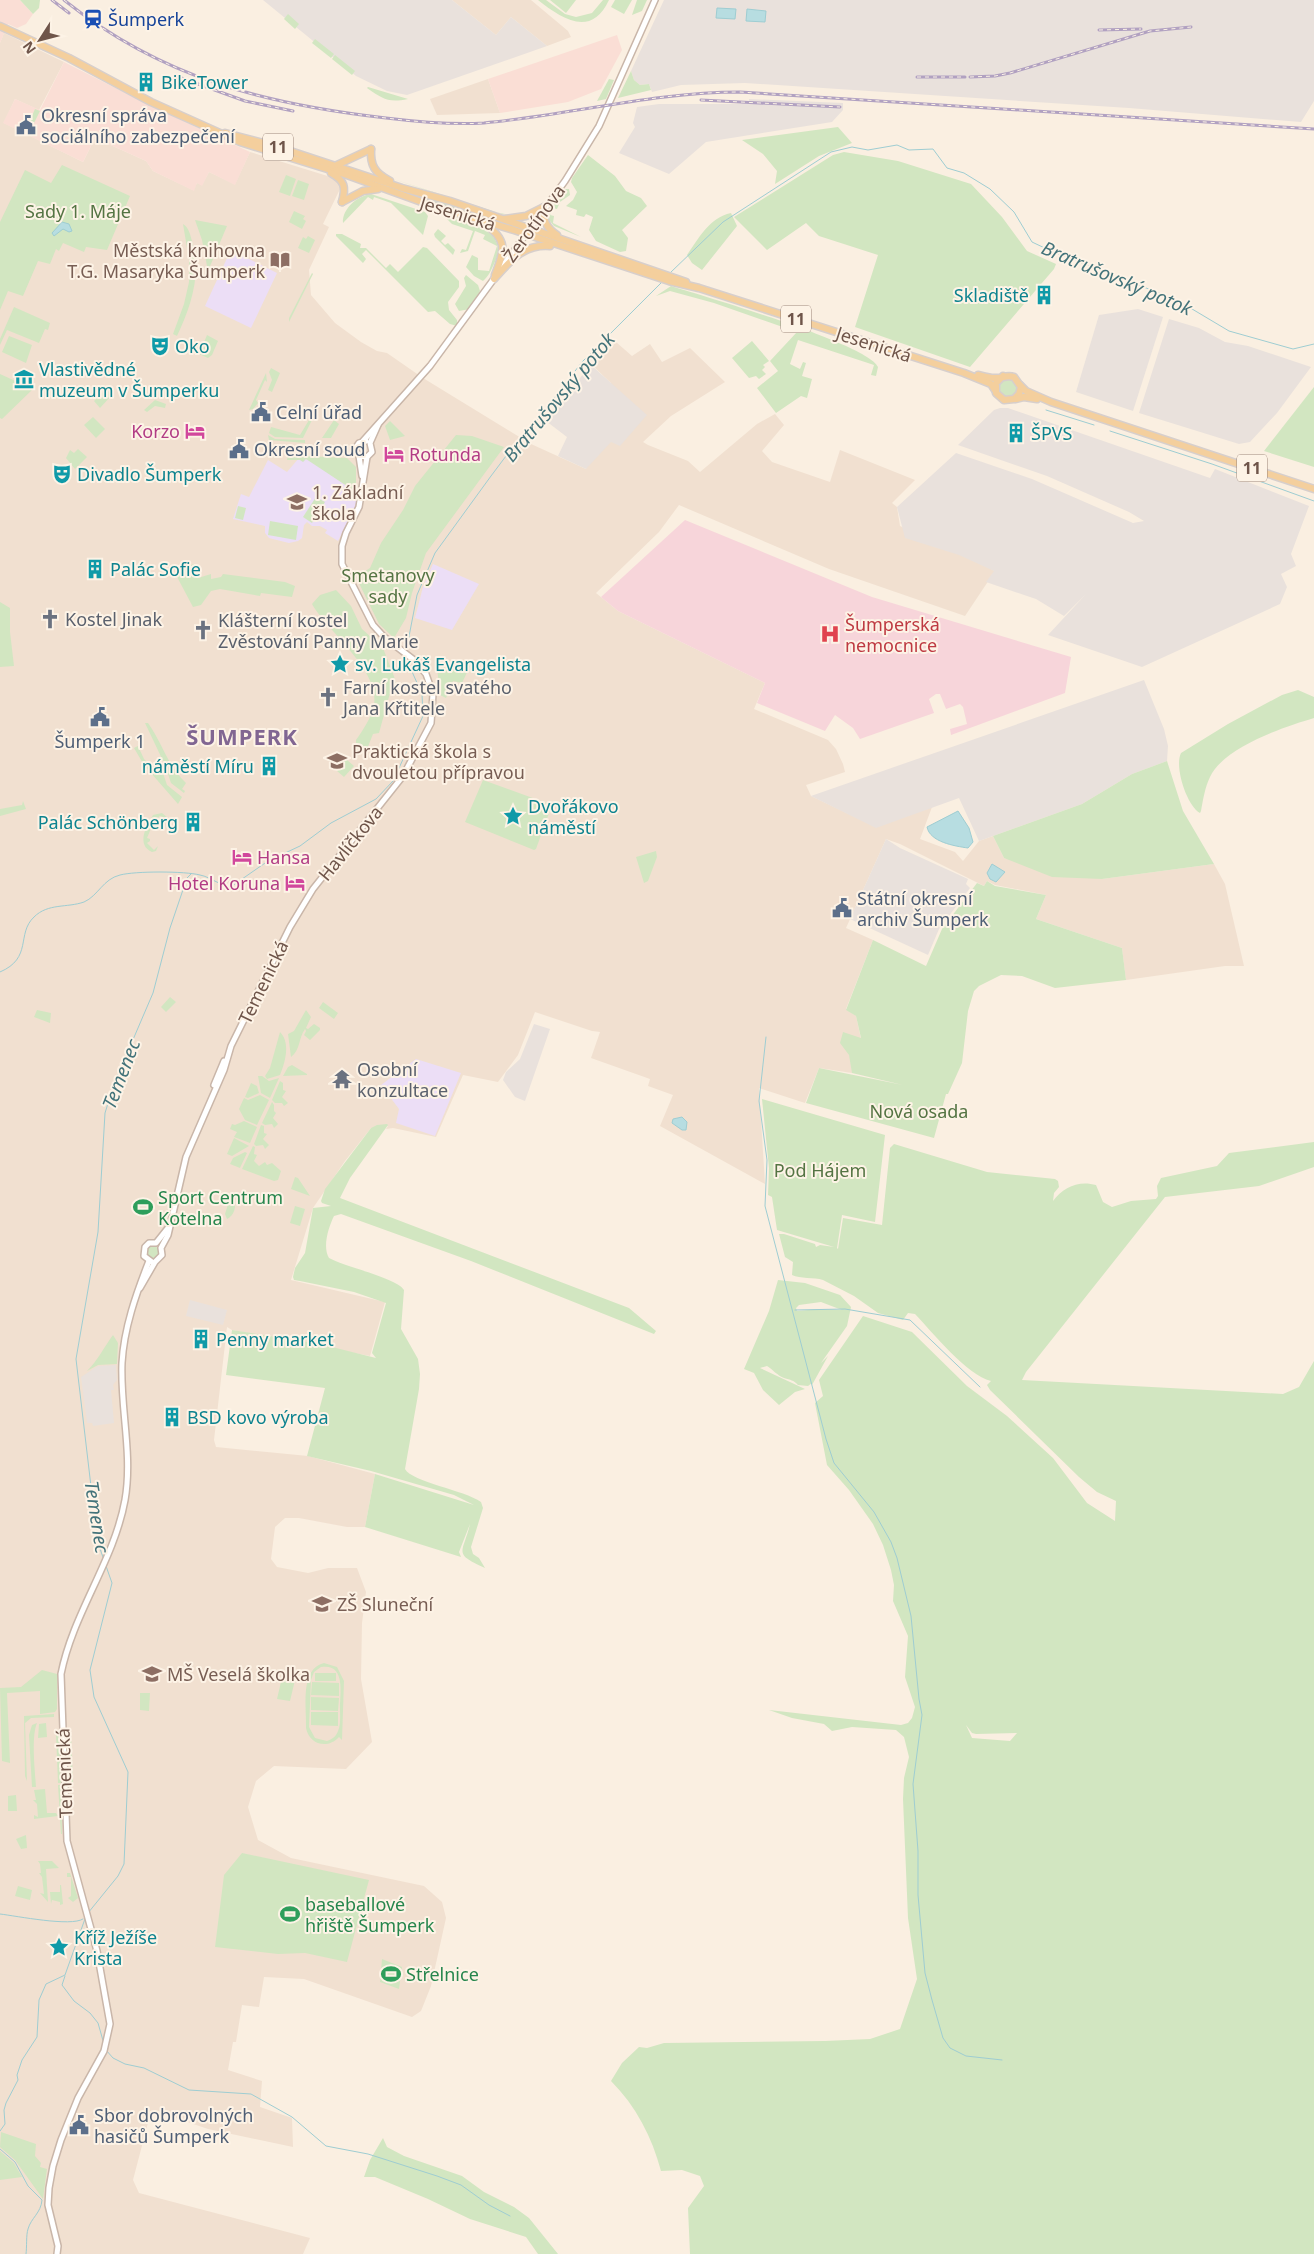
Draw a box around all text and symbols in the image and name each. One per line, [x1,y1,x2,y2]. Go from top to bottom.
place label: Šumperk [108,7,184,31]
station icon: Šumperk [82,8,104,30]
north arrow [15,15,65,65]
text: N [18,38,40,58]
place label: BikeTower [161,70,249,94]
building icon: BikeTower [135,71,157,93]
place label: Okresní správa sociálního zabezpečení [41,103,235,148]
public building icon: Okresní správa sociálního zabezpečení [15,114,37,136]
road number: 11 [263,134,293,160]
street label: Žerotínova [498,179,570,267]
street label: Jesenická [415,190,499,236]
park label: Sady 1. Máje [25,199,131,223]
water label: Bratrušovský potok [1038,235,1197,322]
place label: Městská knihovna T.G. Masaryka Šumperk [67,238,265,283]
library icon: Městská knihovna T.G. Masaryka Šumperk [269,249,291,271]
place label: Skladiště [954,283,1029,307]
building icon: Skladiště [1033,284,1055,306]
road number: 11 [781,306,811,332]
street label: Jesenická [831,320,915,367]
water label: Bratrušovský potok [497,326,621,467]
place label: Oko [175,334,210,358]
theatre icon: Oko [149,335,171,357]
place label: Vlastivědné muzeum v Šumperku [39,357,219,402]
museum icon: Vlastivědné muzeum v Šumperku [13,368,35,390]
place label: Celní úřad [276,400,362,424]
public building icon: Celní úřad [250,401,272,423]
place label: Korzo [131,419,180,443]
hotel icon: Korzo [184,420,206,442]
place label: ŠPVS [1031,421,1073,445]
building icon: ŠPVS [1005,422,1027,444]
place label: Okresní soud [254,437,366,461]
public building icon: Okresní soud [228,438,250,460]
place label: Rotunda [409,442,481,466]
hotel icon: Rotunda [383,443,405,465]
road number: 11 [1237,454,1267,482]
place label: Divadlo Šumperk [77,462,222,486]
theatre icon: Divadlo Šumperk [51,463,73,485]
place label: 1. Základní škola [312,480,404,525]
school or university icon: 1. Základní škola [286,491,308,513]
place label: Palác Sofie [110,557,201,581]
building icon: Palác Sofie [84,558,106,580]
park label: Smetanovy sady [341,563,436,608]
place label: Kostel Jinak [65,607,162,631]
church icon: Kostel Jinak [39,608,61,630]
place label: Klášterní kostel Zvěstování Panny Marie [218,608,419,653]
place label: Šumperská nemocnice [845,612,940,657]
church icon: Klášterní kostel Zvěstování Panny Marie [192,619,214,641]
hospital icon: Šumperská nemocnice [819,623,841,645]
place label: sv. Lukáš Evangelista [355,652,531,676]
place icon: sv. Lukáš Evangelista [329,653,351,675]
place label: Farní kostel svatého Jana Křtitele [341,675,512,720]
church icon: Farní kostel svatého Jana Křtitele [317,686,339,708]
public building icon: Šumperk 1 [89,706,111,728]
district label: ŠUMPERK [186,721,298,751]
place label: Šumperk 1 [54,729,146,753]
place label: Praktická škola s dvouletou přípravou [352,739,525,784]
school or university icon: Praktická škola s dvouletou přípravou [326,750,348,772]
place label: náměstí Míru [142,754,254,778]
building icon: náměstí Míru [258,755,280,777]
place label: Dvořákovo náměstí [528,794,619,839]
street label: Havlíčkova [312,801,388,885]
place icon: Dvořákovo náměstí [502,805,524,827]
place label: Palác Schönberg [38,810,178,834]
building icon: Palác Schönberg [182,811,204,833]
place label: Hansa [257,845,310,869]
hotel icon: Hansa [231,846,253,868]
place label: Hotel Koruna [168,871,280,895]
hotel icon: Hotel Koruna [284,872,306,894]
place label: Státní okresní archiv Šumperk [857,886,989,931]
public building icon: Státní okresní archiv Šumperk [831,897,853,919]
street label: Temenická [232,936,294,1028]
water label: Temenec [96,1035,146,1113]
place label: Osobní konzultace [357,1057,448,1102]
temple icon: Osobní konzultace [331,1068,353,1090]
park label: Nová osada [870,1099,968,1123]
park label: Pod Hájem [774,1158,866,1182]
place label: Sport Centrum Kotelna [158,1185,283,1230]
sports icon: Sport Centrum Kotelna [132,1196,154,1218]
place label: Penny market [216,1327,334,1351]
building icon: Penny market [190,1328,212,1350]
place label: BSD kovo výroba [187,1405,329,1429]
building icon: BSD kovo výroba [161,1406,183,1428]
water label: Temenec [78,1479,116,1555]
place label: ZŠ Sluneční [337,1592,434,1616]
school or university icon: ZŠ Sluneční [311,1593,333,1615]
place label: MŠ Veselá školka [167,1662,310,1686]
school or university icon: MŠ Veselá školka [141,1663,163,1685]
street label: Temenická [50,1728,78,1818]
place label: baseballové hřiště Šumperk [305,1892,435,1937]
sports icon: baseballové hřiště Šumperk [279,1903,301,1925]
place label: Kříž Ježíše Krista [74,1925,157,1970]
place icon: Kříž Ježíše Krista [48,1936,70,1958]
place label: Střelnice [406,1962,479,1986]
sports icon: Střelnice [380,1963,402,1985]
place label: Sbor dobrovolných hasičů Šumperk [94,2103,253,2148]
public building icon: Sbor dobrovolných hasičů Šumperk [68,2114,90,2136]

